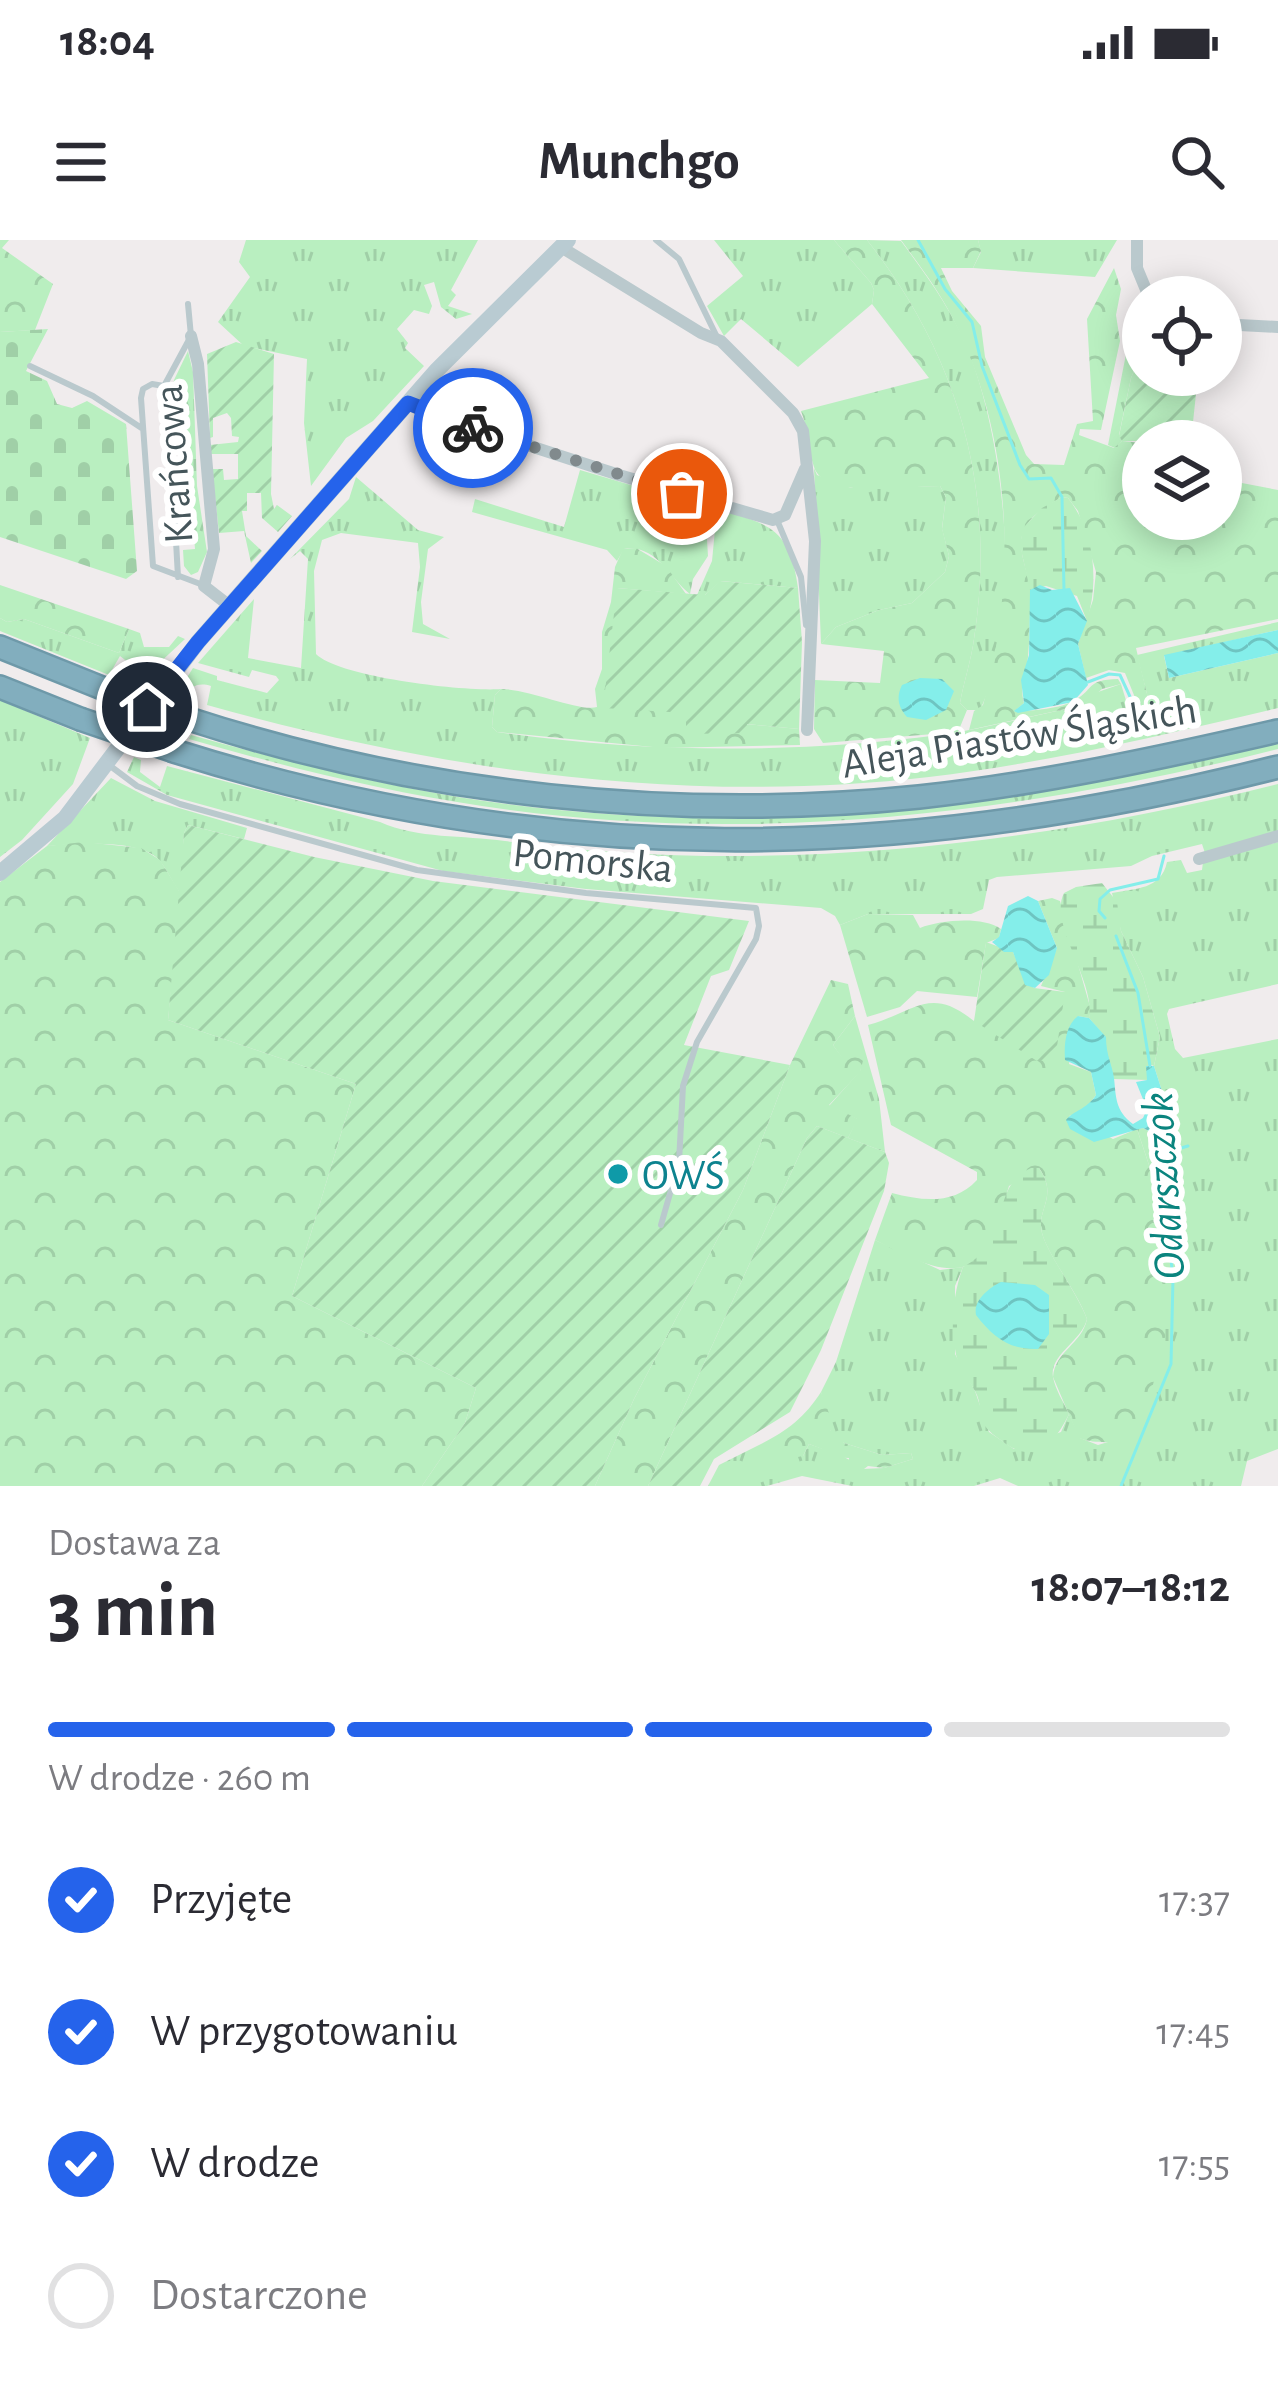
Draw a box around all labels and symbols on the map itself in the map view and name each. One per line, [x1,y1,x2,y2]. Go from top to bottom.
courier [413,368,533,488]
street label: Krańcowa [147,383,201,545]
pin [631,443,733,545]
pin [96,656,198,758]
street label: Aleja Piastów Śląskich [838,683,1200,787]
street label: Pomorska [511,832,675,890]
water label: Odarszczok [1136,1091,1193,1281]
place label: OWŚ [642,1150,725,1197]
marker: OWŚ [605,1161,631,1187]

